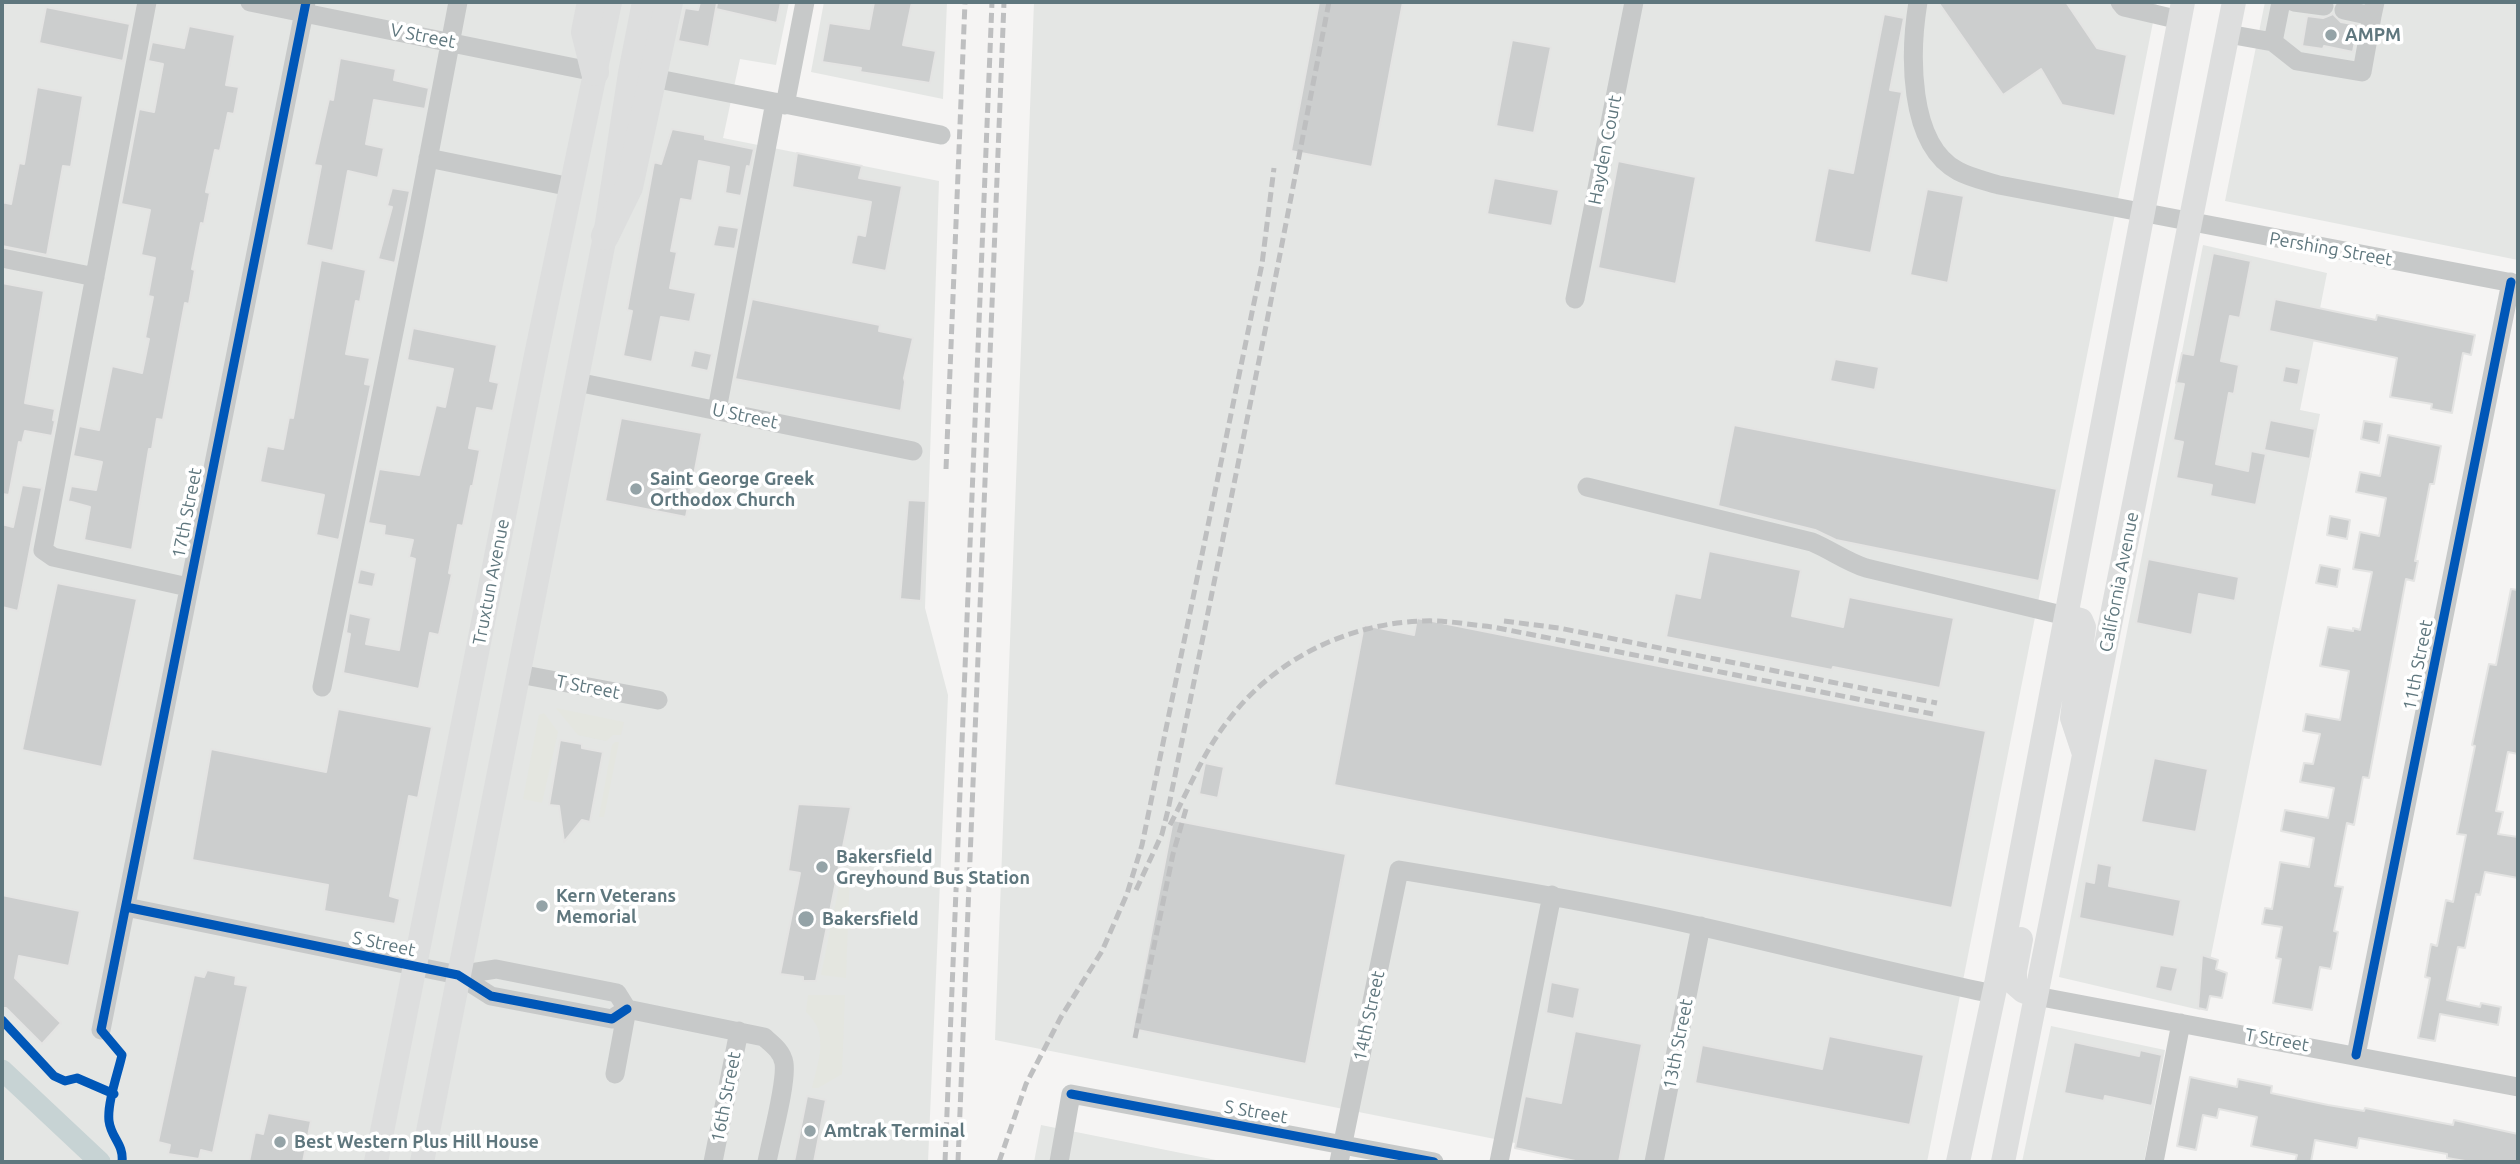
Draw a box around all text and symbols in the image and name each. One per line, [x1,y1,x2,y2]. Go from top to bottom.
street label: V Street [389,19,457,53]
place label: AMPM [2345,24,2401,46]
marker: AMPM [2323,27,2339,43]
street label: Hayden Court [1584,93,1626,207]
street label: Pershing Street [2268,228,2394,270]
street label: U Street [710,399,780,433]
street label: 17th Street [168,466,206,560]
place label: Saint George Greek Orthodox Church [650,468,814,510]
marker: Saint George Greek Orthodox Church [628,481,644,497]
street label: California Avenue [2095,510,2143,654]
street label: Truxtun Avenue [468,517,514,647]
street label: 11th Street [2399,618,2437,712]
street label: T Street [554,670,622,704]
place label: Bakersfield Greyhound Bus Station [836,846,1030,888]
marker: Bakersfield Greyhound Bus Station [814,859,830,875]
place label: Kern Veterans Memorial [556,885,676,928]
marker: Kern Veterans Memorial [534,898,550,914]
place label: Bakersfield [822,908,918,930]
marker: Bakersfield [796,909,816,929]
street label: S Street [351,927,417,961]
street label: 14th Street [1349,969,1389,1063]
street label: 13th Street [1659,997,1697,1091]
street label: T Street [2243,1024,2311,1056]
street label: 16th Street [707,1050,745,1144]
street label: S Street [1223,1096,1289,1128]
place label: Amtrak Terminal [824,1120,965,1142]
marker: Amtrak Terminal [802,1123,818,1139]
place label: Best Western Plus Hill House [294,1131,539,1153]
marker: Best Western Plus Hill House [272,1134,288,1150]

